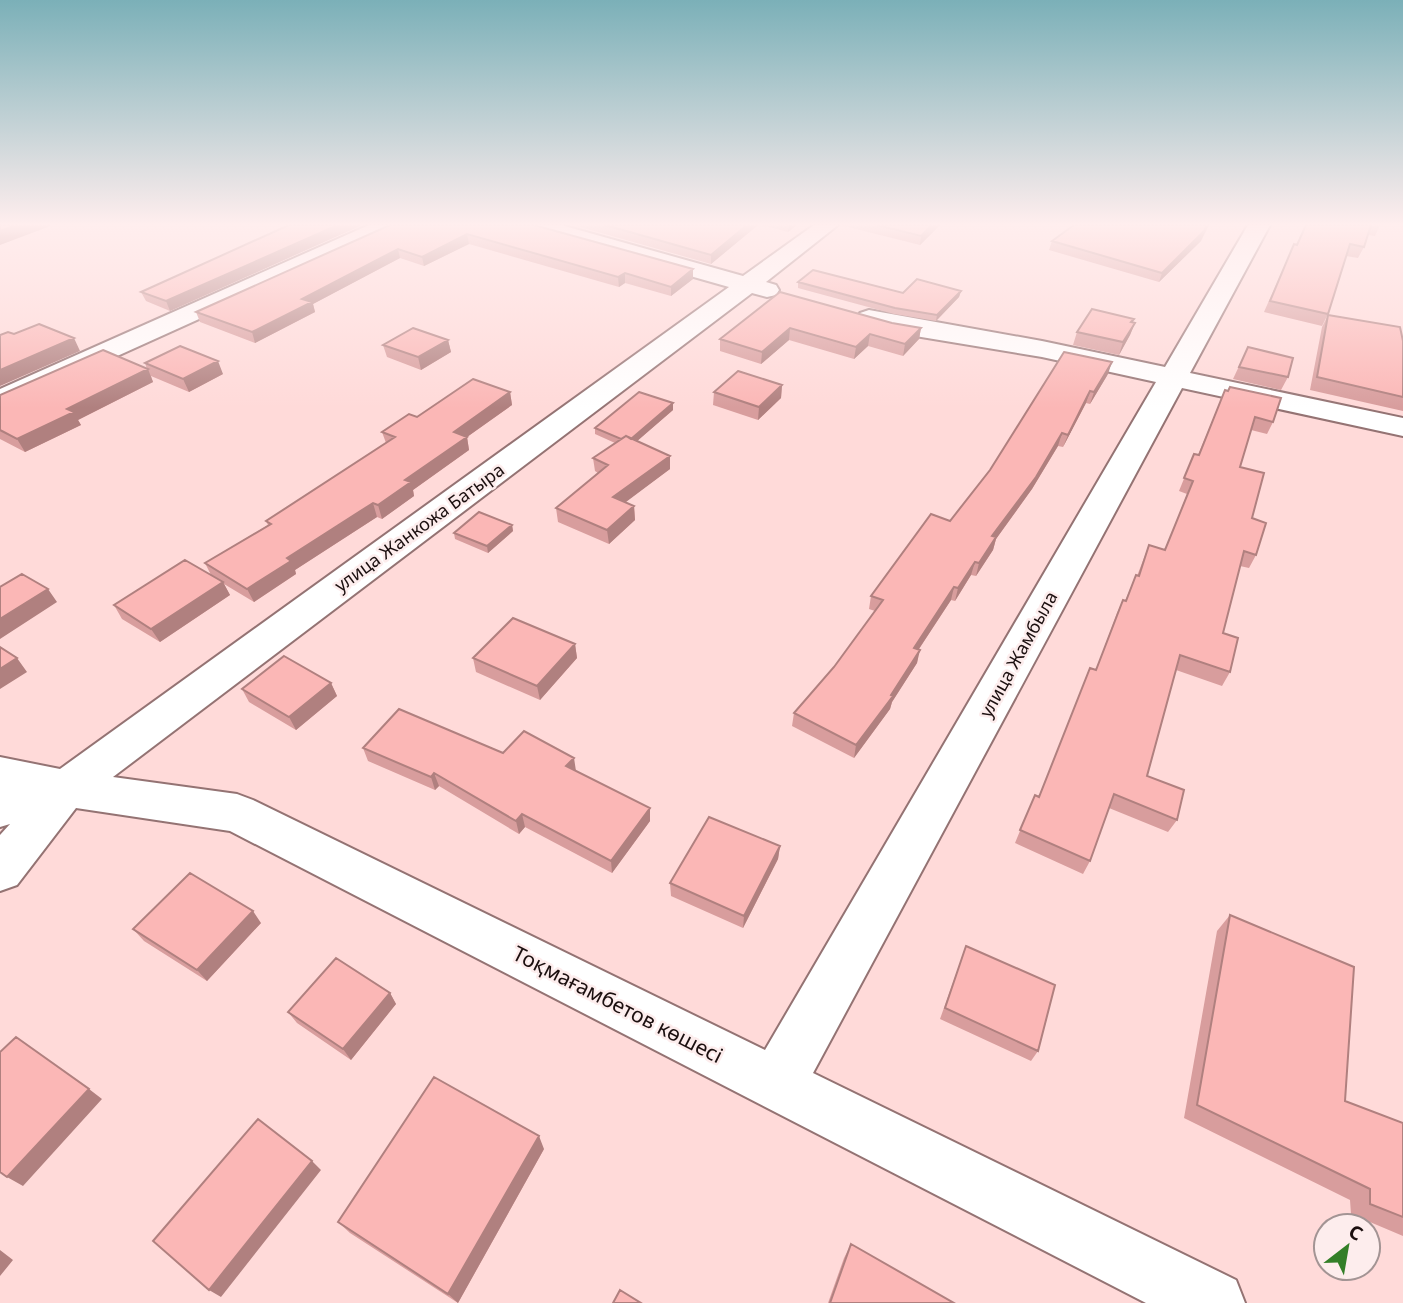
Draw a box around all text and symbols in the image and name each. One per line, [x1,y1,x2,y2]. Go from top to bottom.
street label: улица Жанкожа Батыра [329,457,509,597]
street label: улица Жамбыла [973,587,1063,721]
street label: Тоқмағамбетов көшесі [508,939,728,1069]
north arrow [1312,1212,1382,1282]
text: С [1344,1218,1368,1247]

